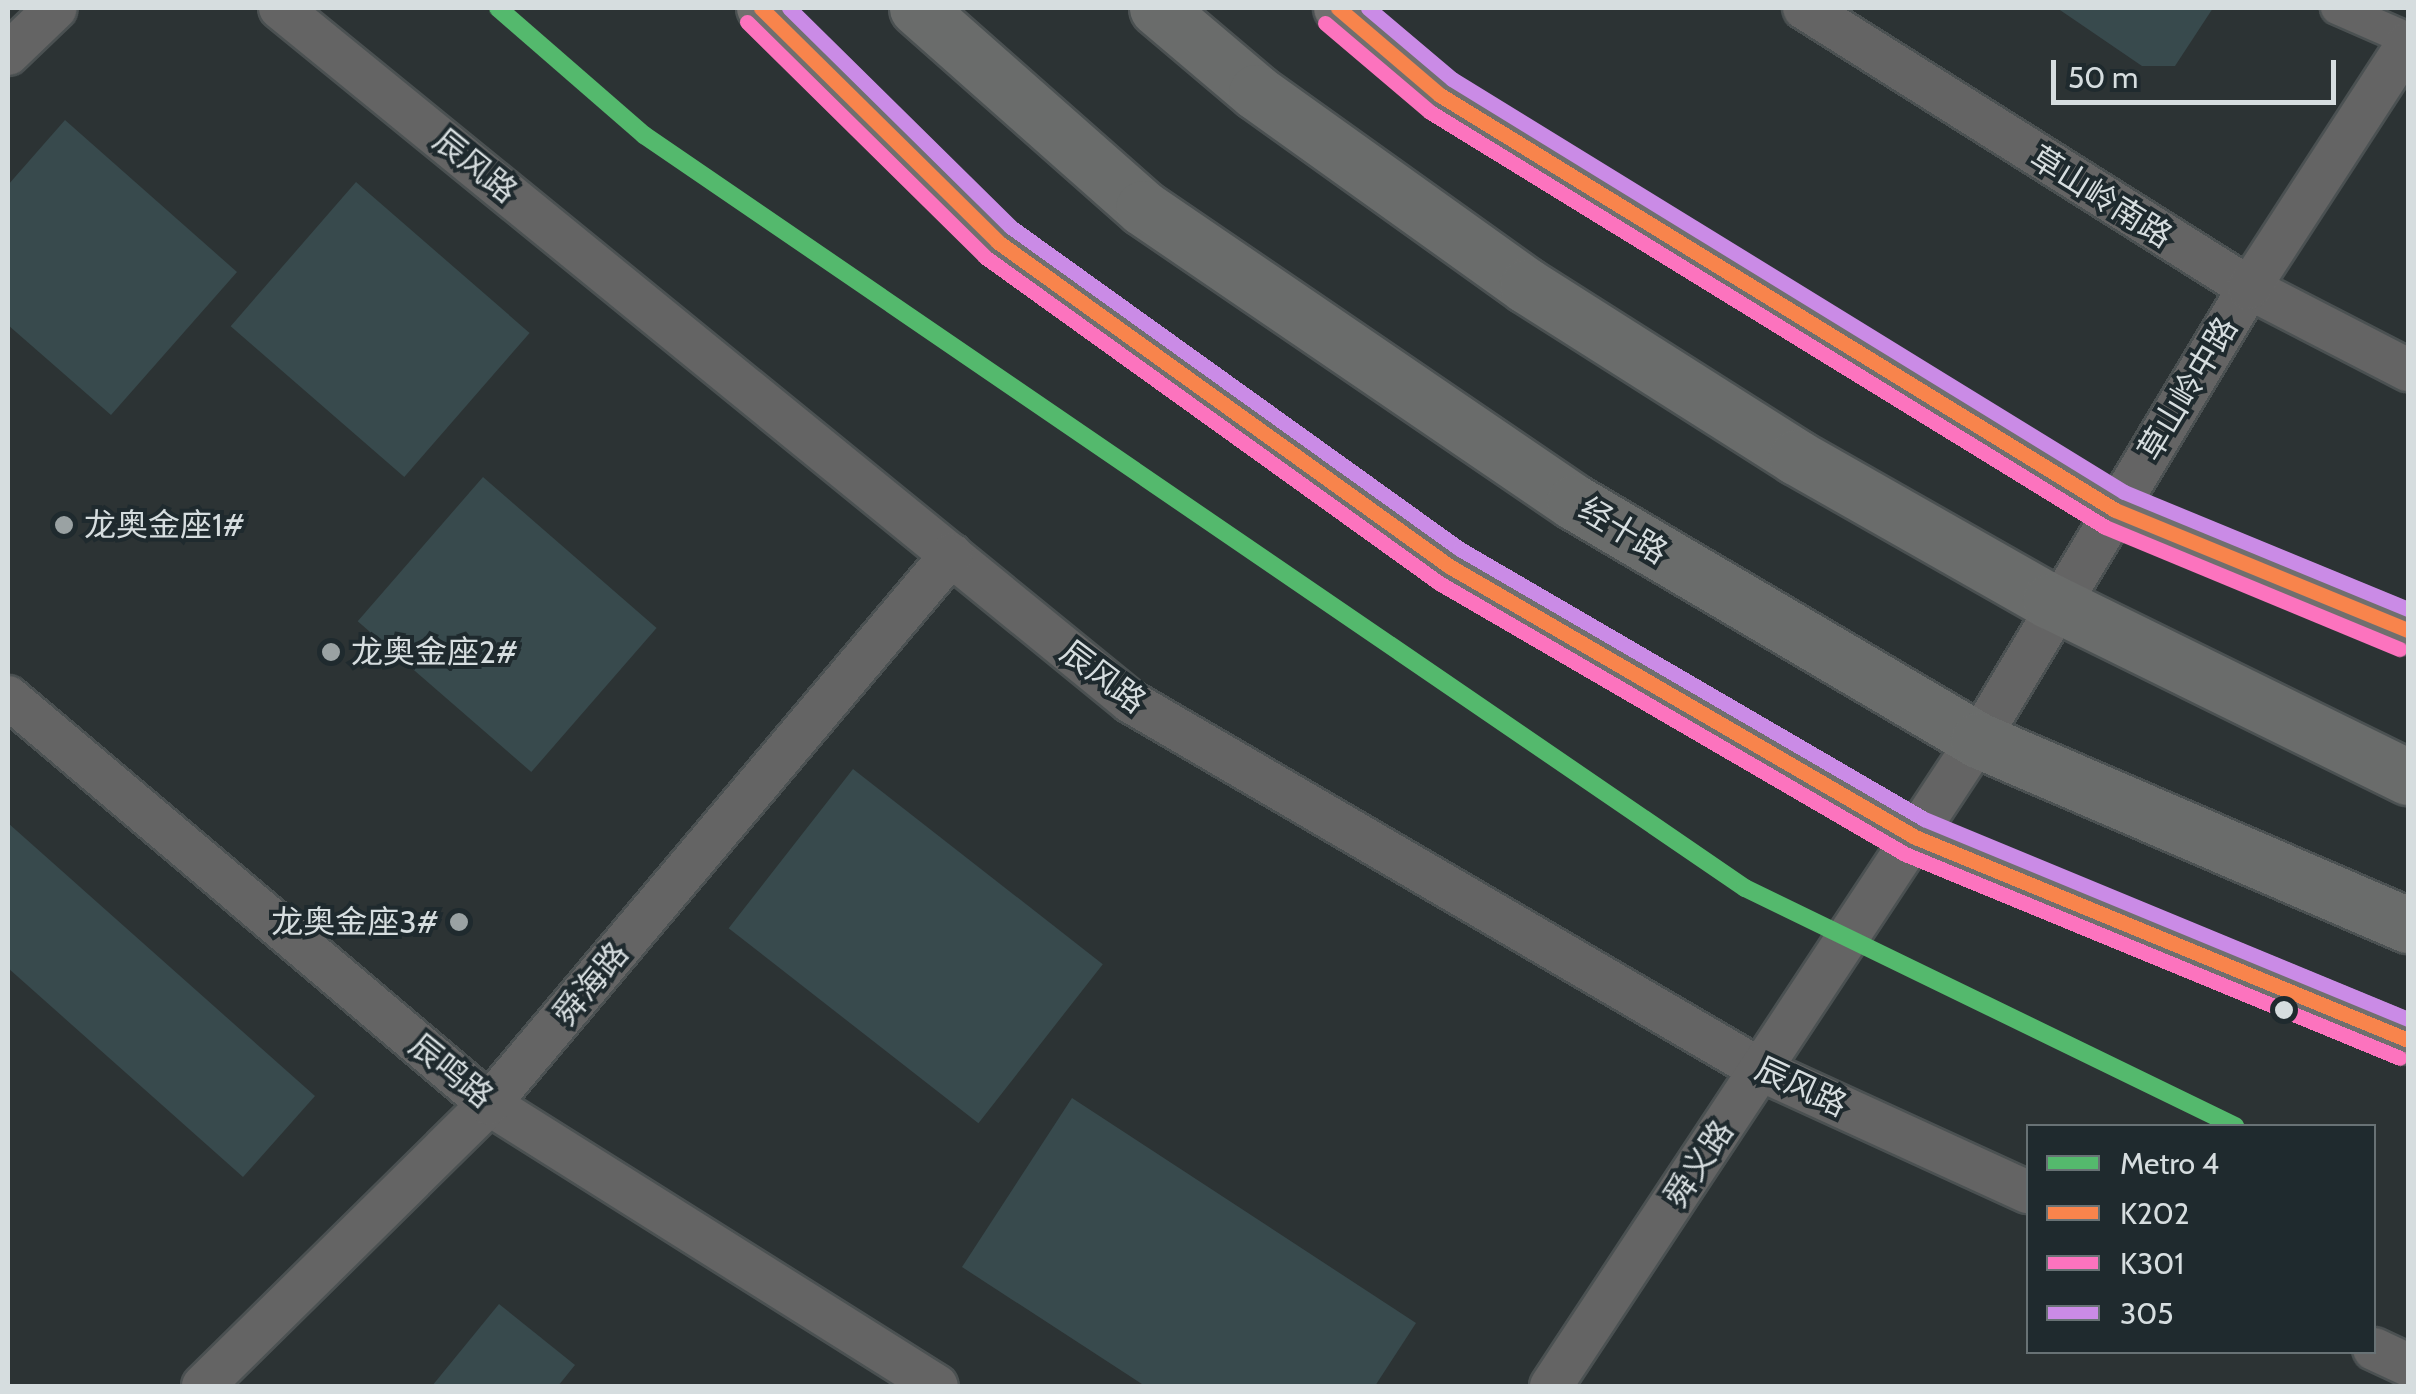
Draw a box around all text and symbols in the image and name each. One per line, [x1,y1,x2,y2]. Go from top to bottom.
scale bar [2056,40,2341,102]
text: 50 m [2068,59,2138,96]
street label: 辰风路 [426,121,524,211]
street label: 草山岭南路 [2023,138,2179,256]
street label: 草山岭中路 [2130,311,2246,467]
street label: 经十路 [1572,490,1674,572]
place label: 龙奥金座1# [84,506,245,544]
marker: 龙奥金座1# [53,514,75,536]
place label: 龙奥金座2# [351,633,518,671]
street label: 辰风路 [1053,633,1153,721]
marker: 龙奥金座2# [320,641,342,663]
place label: 龙奥金座3# [271,903,439,941]
marker: 龙奥金座3# [448,911,470,933]
street label: 舜海路 [545,935,637,1033]
unlabelled marker [2274,1000,2294,1020]
street label: 辰鸣路 [402,1026,500,1116]
street label: 辰风路 [1749,1049,1853,1125]
street label: 舜义路 [1656,1113,1742,1215]
legend [2026,1124,2376,1354]
text: Metro 4 [2120,1145,2219,1182]
text: K202 [2120,1195,2189,1232]
text: K301 [2120,1245,2184,1282]
text: 305 [2120,1295,2173,1332]

